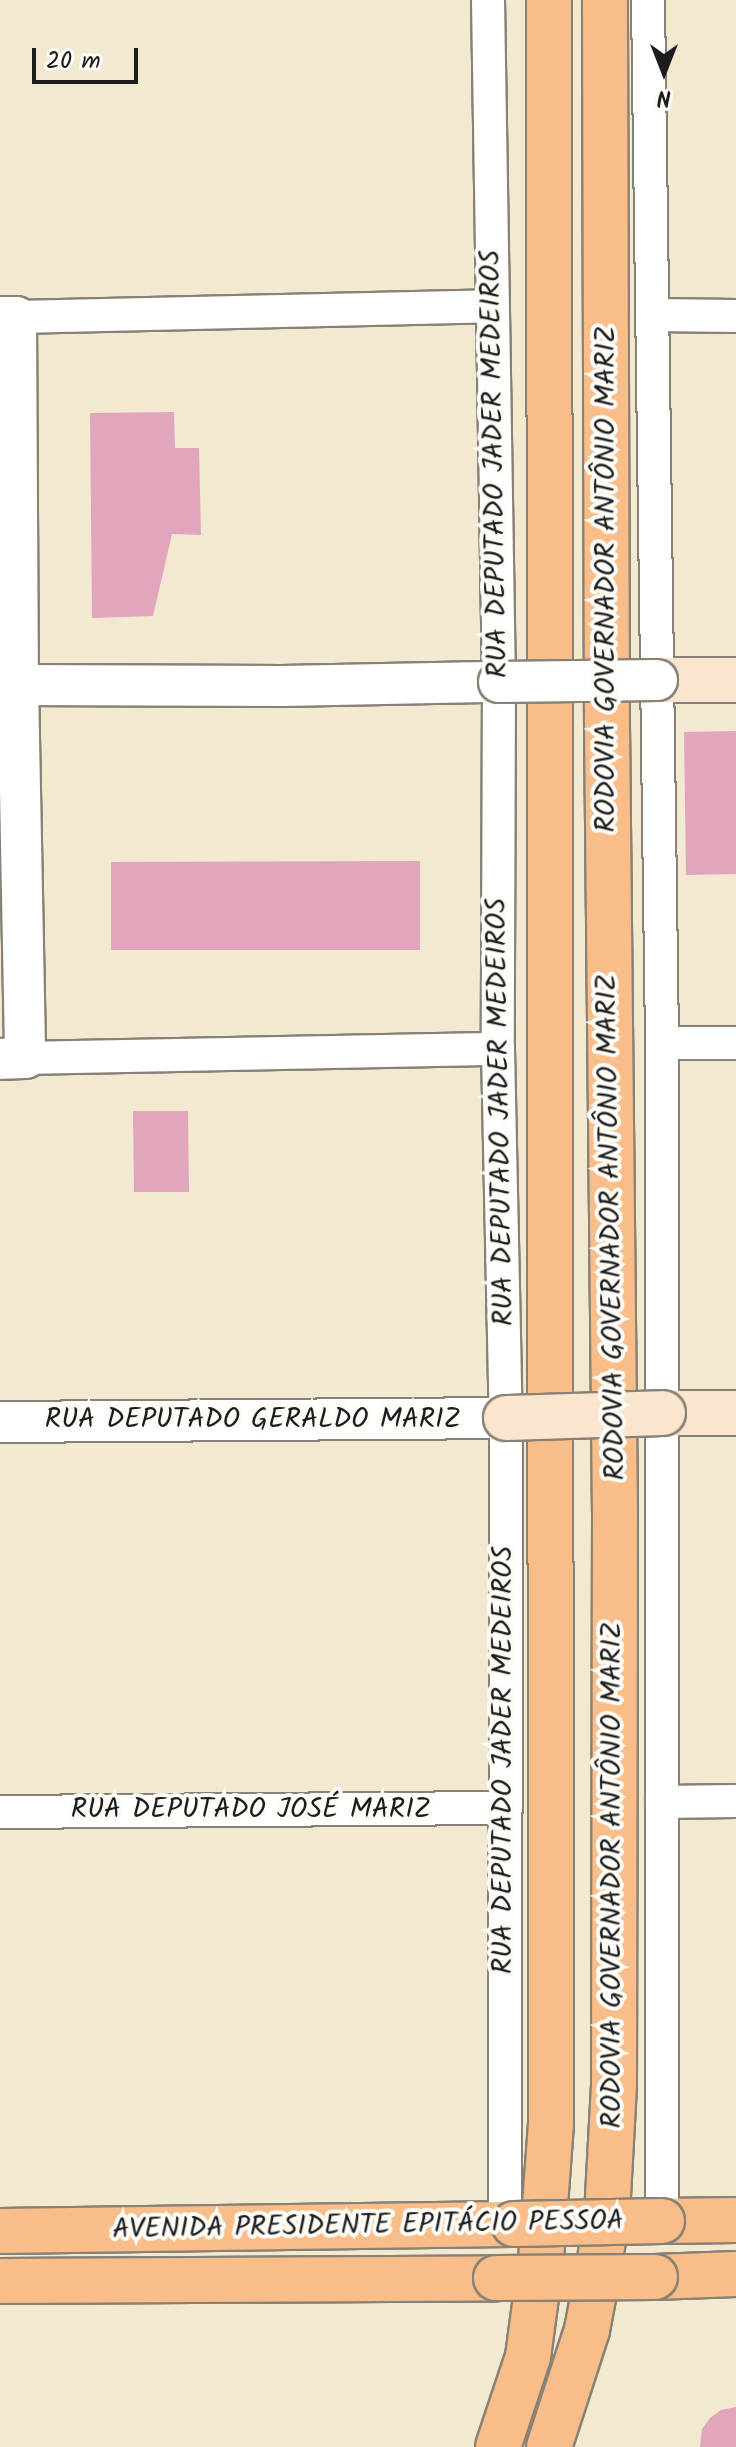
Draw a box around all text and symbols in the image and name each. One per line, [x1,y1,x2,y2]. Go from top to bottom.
scale bar [36,32,142,82]
north arrow [624,32,704,112]
text: 20 m [46,42,101,81]
text: N [657,79,671,114]
street label: RUA DEPUTADO JADER MEDEIROS [474,250,516,678]
street label: RODOVIA GOVERNADOR ANTÔNIO MARIZ [590,326,624,832]
street label: RUA DEPUTADO JADER MEDEIROS [480,898,522,1326]
street label: RODOVIA GOVERNADOR ANTÔNIO MARIZ [591,973,633,1481]
street label: RUA DEPUTADO GERALDO MARIZ [45,1403,461,1437]
street label: RUA DEPUTADO JADER MEDEIROS [487,1546,521,1974]
street label: RODOVIA GOVERNADOR ANTÔNIO MARIZ [596,1622,630,2128]
street label: RUA DEPUTADO JOSÉ MARIZ [71,1793,431,1827]
street label: AVENIDA PRESIDENTE EPITÁCIO PESSOA [112,2205,624,2247]

